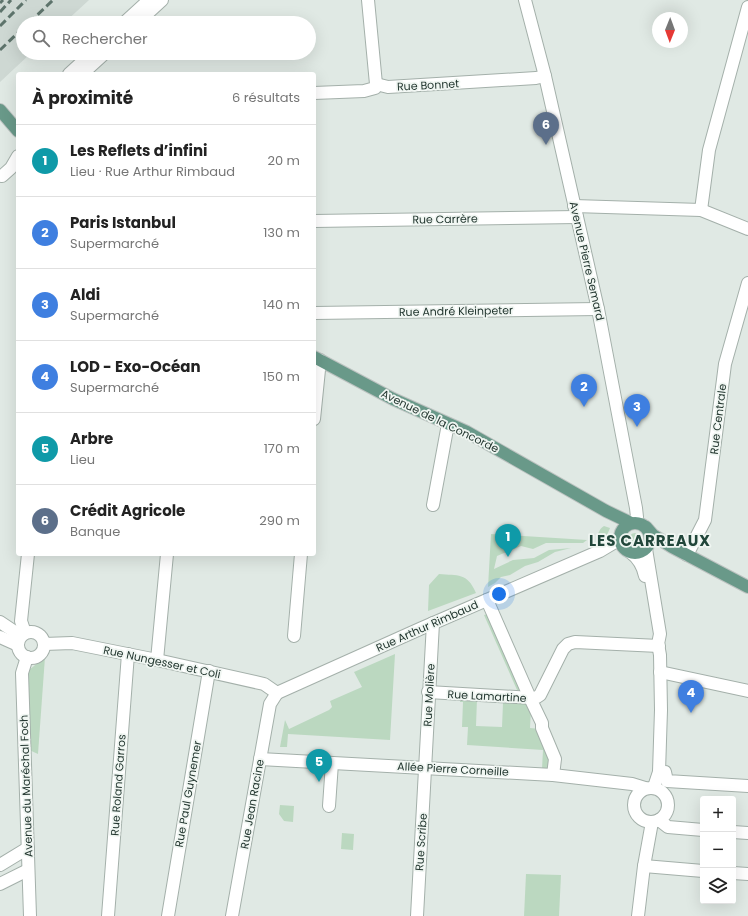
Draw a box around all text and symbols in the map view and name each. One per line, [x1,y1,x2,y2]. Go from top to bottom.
north arrow [652,12,688,48]
search box [16,16,316,60]
icon: search [30,27,52,49]
text: Rechercher [62,28,148,49]
street label: Rue Bonnet [397,75,459,95]
text: À proximité [32,86,133,110]
text: 6 résultats [232,88,300,107]
pin: 6 [533,112,559,145]
text: Les Reflets d’infini [70,140,207,161]
text: 1 [43,151,47,170]
text: 20 m [267,151,300,170]
text: Lieu · Rue Arthur Rimbaud [70,162,235,181]
street label: Avenue Pierre Semard [566,200,608,322]
street label: Rue Carrère [412,210,478,228]
text: Paris Istanbul [70,212,176,233]
text: 2 [41,223,49,242]
text: 130 m [263,223,300,242]
text: Supermarché [70,234,159,253]
text: Aldi [70,284,100,305]
text: 3 [41,295,49,314]
text: 140 m [263,295,300,314]
street label: Rue André Kleinpeter [399,302,513,320]
text: Supermarché [70,306,159,325]
text: LOD - Exo-Océan [70,356,201,377]
text: 4 [41,367,49,386]
text: 150 m [263,367,300,386]
pin: 2 [571,374,597,407]
text: Supermarché [70,378,159,397]
street label: Rue Centrale [706,383,730,455]
street label: Avenue de la Concorde [378,385,502,457]
pin: 3 [624,394,650,427]
text: Arbre [70,428,113,449]
text: 5 [41,439,49,458]
text: 170 m [264,439,300,458]
text: Lieu [70,450,95,469]
text: Crédit Agricole [70,500,185,521]
text: 6 [41,511,49,530]
text: 290 m [259,511,300,530]
text: Banque [70,522,120,541]
pin: 1 [495,524,521,557]
district label: LES CARREAUX [589,530,711,551]
your location [489,584,509,604]
street label: Rue Arthur Rimbaud [373,596,481,656]
street label: Rue Nungesser et Coli [102,642,222,682]
street label: Rue Molière [419,663,439,727]
pin: 4 [678,680,704,713]
street label: Rue Lamartine [447,686,527,706]
street label: Avenue du Maréchal Foch [16,714,36,858]
street label: Rue Roland Garros [106,733,130,836]
street label: Rue Paul Guynemer [171,739,205,849]
pin: 5 [306,749,332,782]
street label: Rue Jean Racine [236,758,268,850]
street label: Allée Pierre Corneille [397,758,509,780]
map controls [700,796,736,904]
button: + [700,796,736,832]
street label: Rue Scribe [411,812,431,871]
button: − [700,832,736,868]
button: layers [700,868,736,904]

